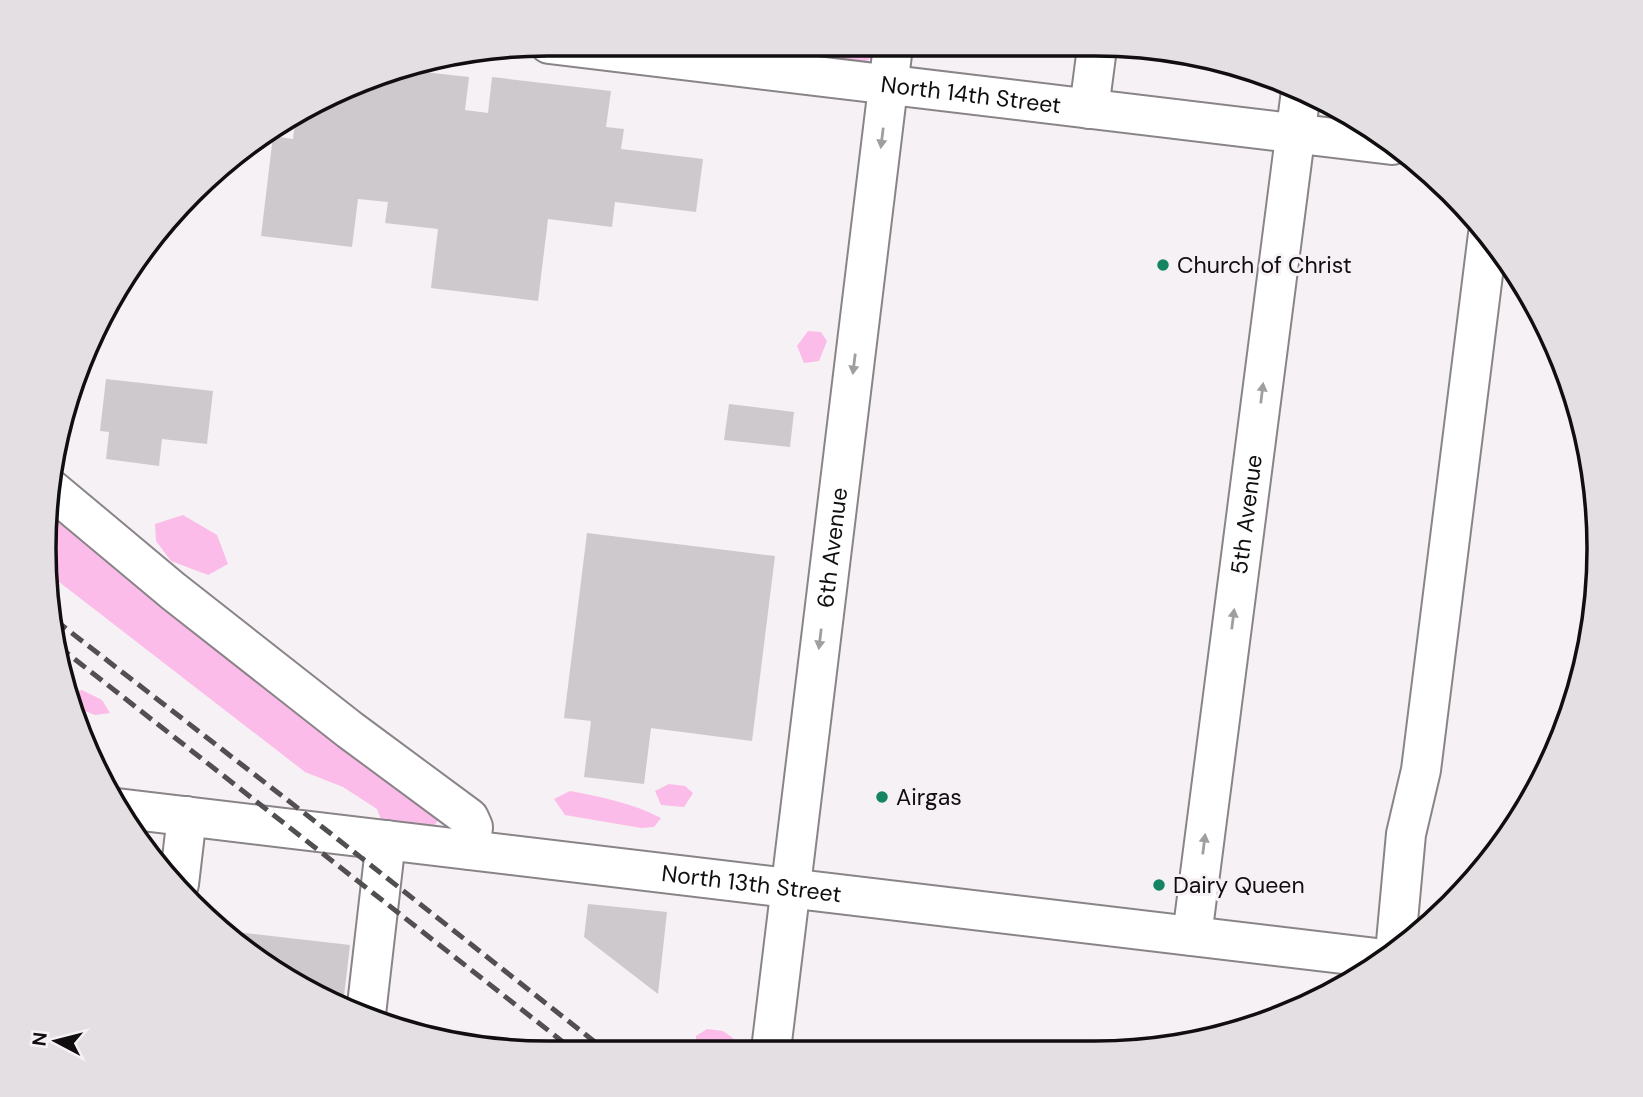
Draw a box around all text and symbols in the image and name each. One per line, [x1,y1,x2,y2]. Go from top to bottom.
street label: North 14th Street [879,69,1063,120]
one-way arrow [876,127,887,149]
place label: Church of Christ [1177,250,1352,280]
marker: Church of Christ [1155,257,1171,273]
one-way arrow [849,353,860,375]
one-way arrow [1256,382,1267,404]
street label: 5th Avenue [1224,453,1269,576]
street label: 6th Avenue [810,486,854,610]
one-way arrow [1227,607,1238,629]
one-way arrow [815,628,826,650]
place label: Airgas [896,782,962,812]
marker: Airgas [874,789,890,805]
one-way arrow [1198,833,1209,855]
street label: North 13th Street [660,858,843,909]
place label: Dairy Queen [1173,870,1305,900]
marker: Dairy Queen [1151,877,1167,893]
north arrow [21,1006,91,1076]
text: N [26,1031,53,1047]

